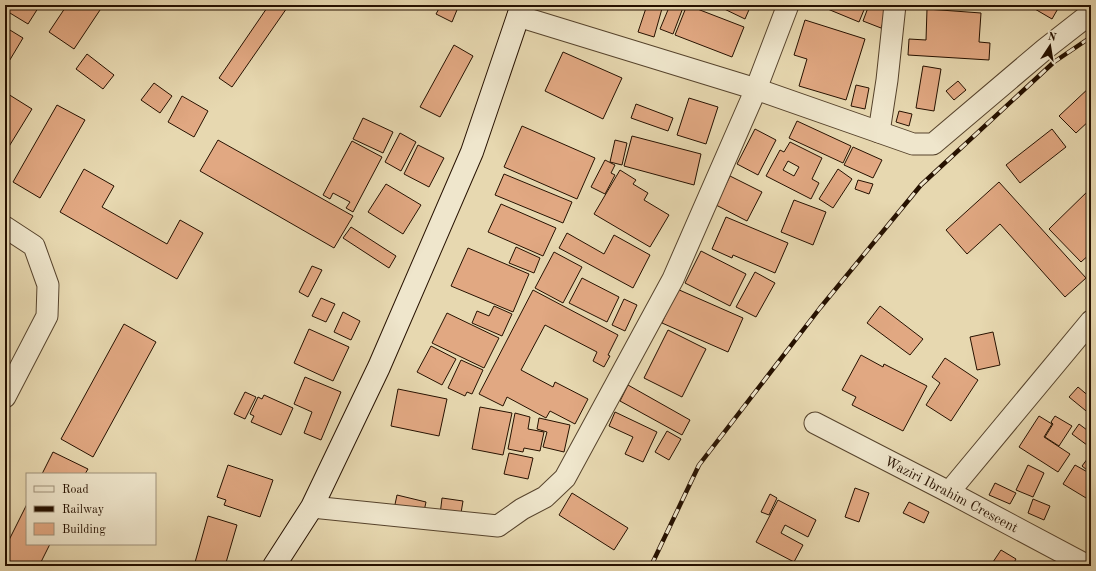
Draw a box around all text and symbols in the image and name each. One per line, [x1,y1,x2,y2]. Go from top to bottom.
north arrow [1030,26,1070,66]
text: N [1047,31,1058,44]
street label: Waziri Ibrahim Crescent [882,454,1020,536]
legend [26,473,156,545]
text: Road [62,484,89,496]
text: Railway [62,504,105,516]
text: Building [62,524,106,536]

